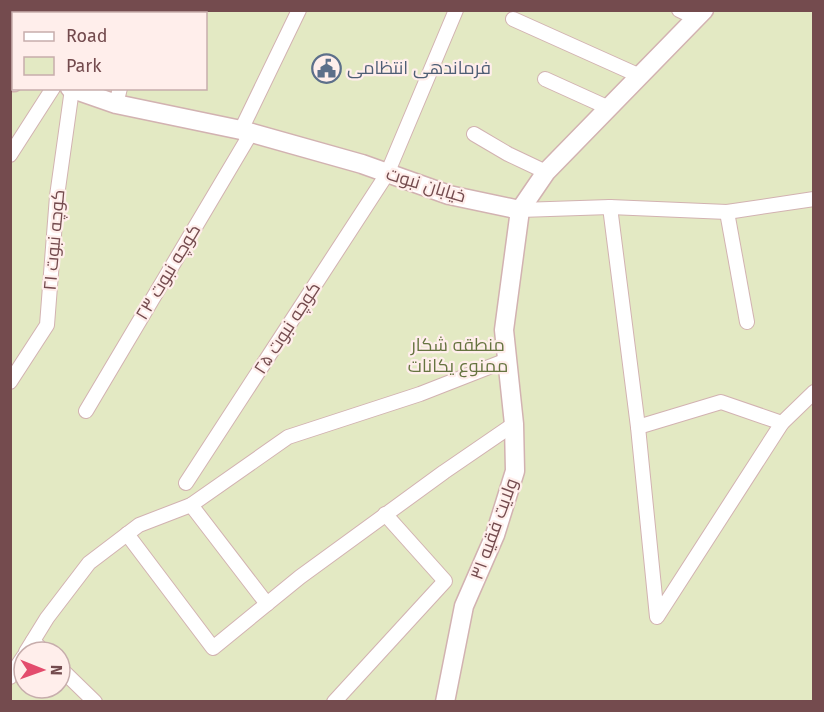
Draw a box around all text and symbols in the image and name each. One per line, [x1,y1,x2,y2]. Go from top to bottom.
legend [12,12,207,90]
text: Road [66,25,108,47]
public building icon: فرماندهی انتظامی [310,52,342,84]
text: Park [66,55,102,77]
place label: فرماندهی انتظامی [347,57,491,79]
street label: خیابان نبوت [383,162,469,208]
street label: کوچه نبوت ۲۱ [39,189,70,292]
street label: کوچه نبوت ۲۳ [131,220,206,324]
street label: کوچه نبوت ۲۵ [249,278,326,379]
park label: منطقه شکار ممنوع یکانات [408,334,508,378]
street label: ولایت فقیه ۳۱ [465,475,523,583]
north arrow [12,640,72,700]
text: N [47,665,66,676]

